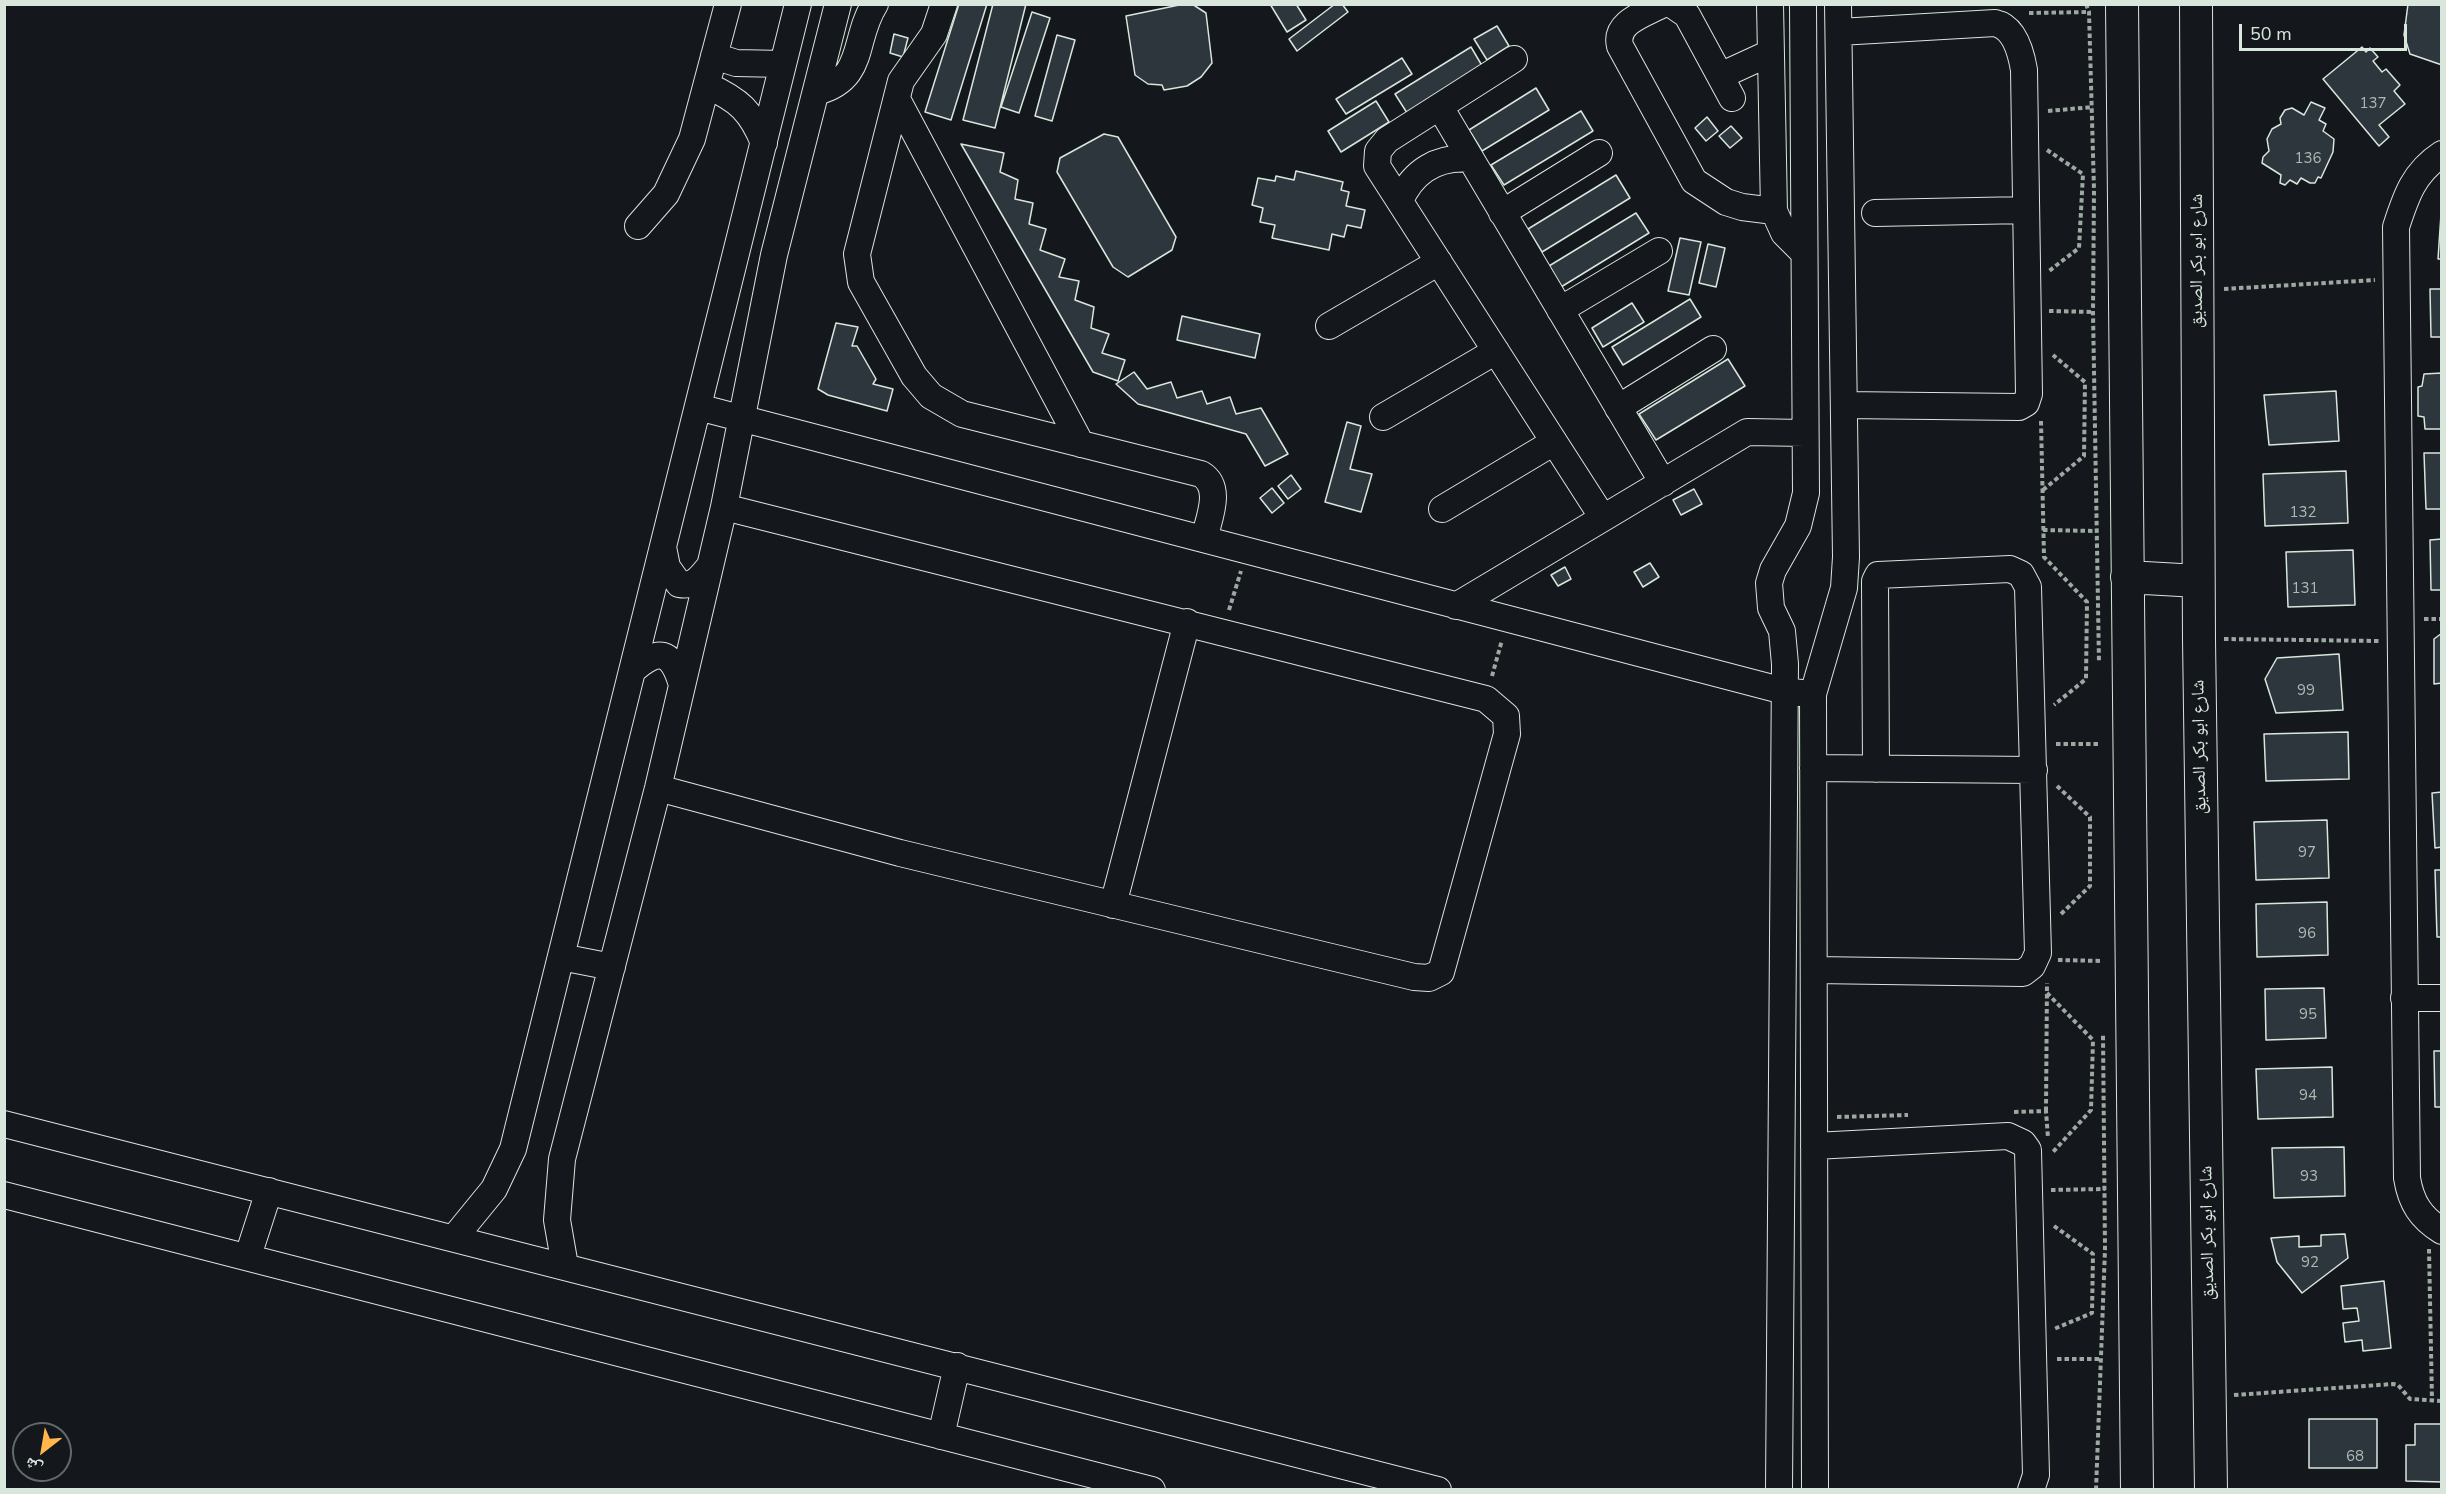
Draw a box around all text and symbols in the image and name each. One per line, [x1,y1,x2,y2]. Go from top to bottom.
scale bar [2242,12,2410,50]
text: 50 m [2250,22,2292,46]
house number: 137 [2360,95,2386,113]
house number: 136 [2295,150,2321,168]
street label: شارع ابو بكر الصديق [2187,194,2209,328]
house number: 132 [2290,504,2316,522]
house number: 131 [2292,580,2318,598]
street label: شارع ابو بكر الصديق [2188,680,2212,814]
house number: 99 [2297,682,2315,700]
house number: 97 [2298,844,2316,862]
house number: 96 [2298,925,2316,943]
house number: 95 [2299,1006,2317,1024]
house number: 94 [2299,1087,2317,1105]
street label: شارع ابو بكر الصديق [2196,1166,2220,1300]
house number: 93 [2300,1168,2318,1186]
house number: 92 [2301,1254,2319,1272]
north arrow [12,1422,72,1482]
house number: 68 [2346,1448,2364,1466]
text: ش [21,1452,47,1480]

